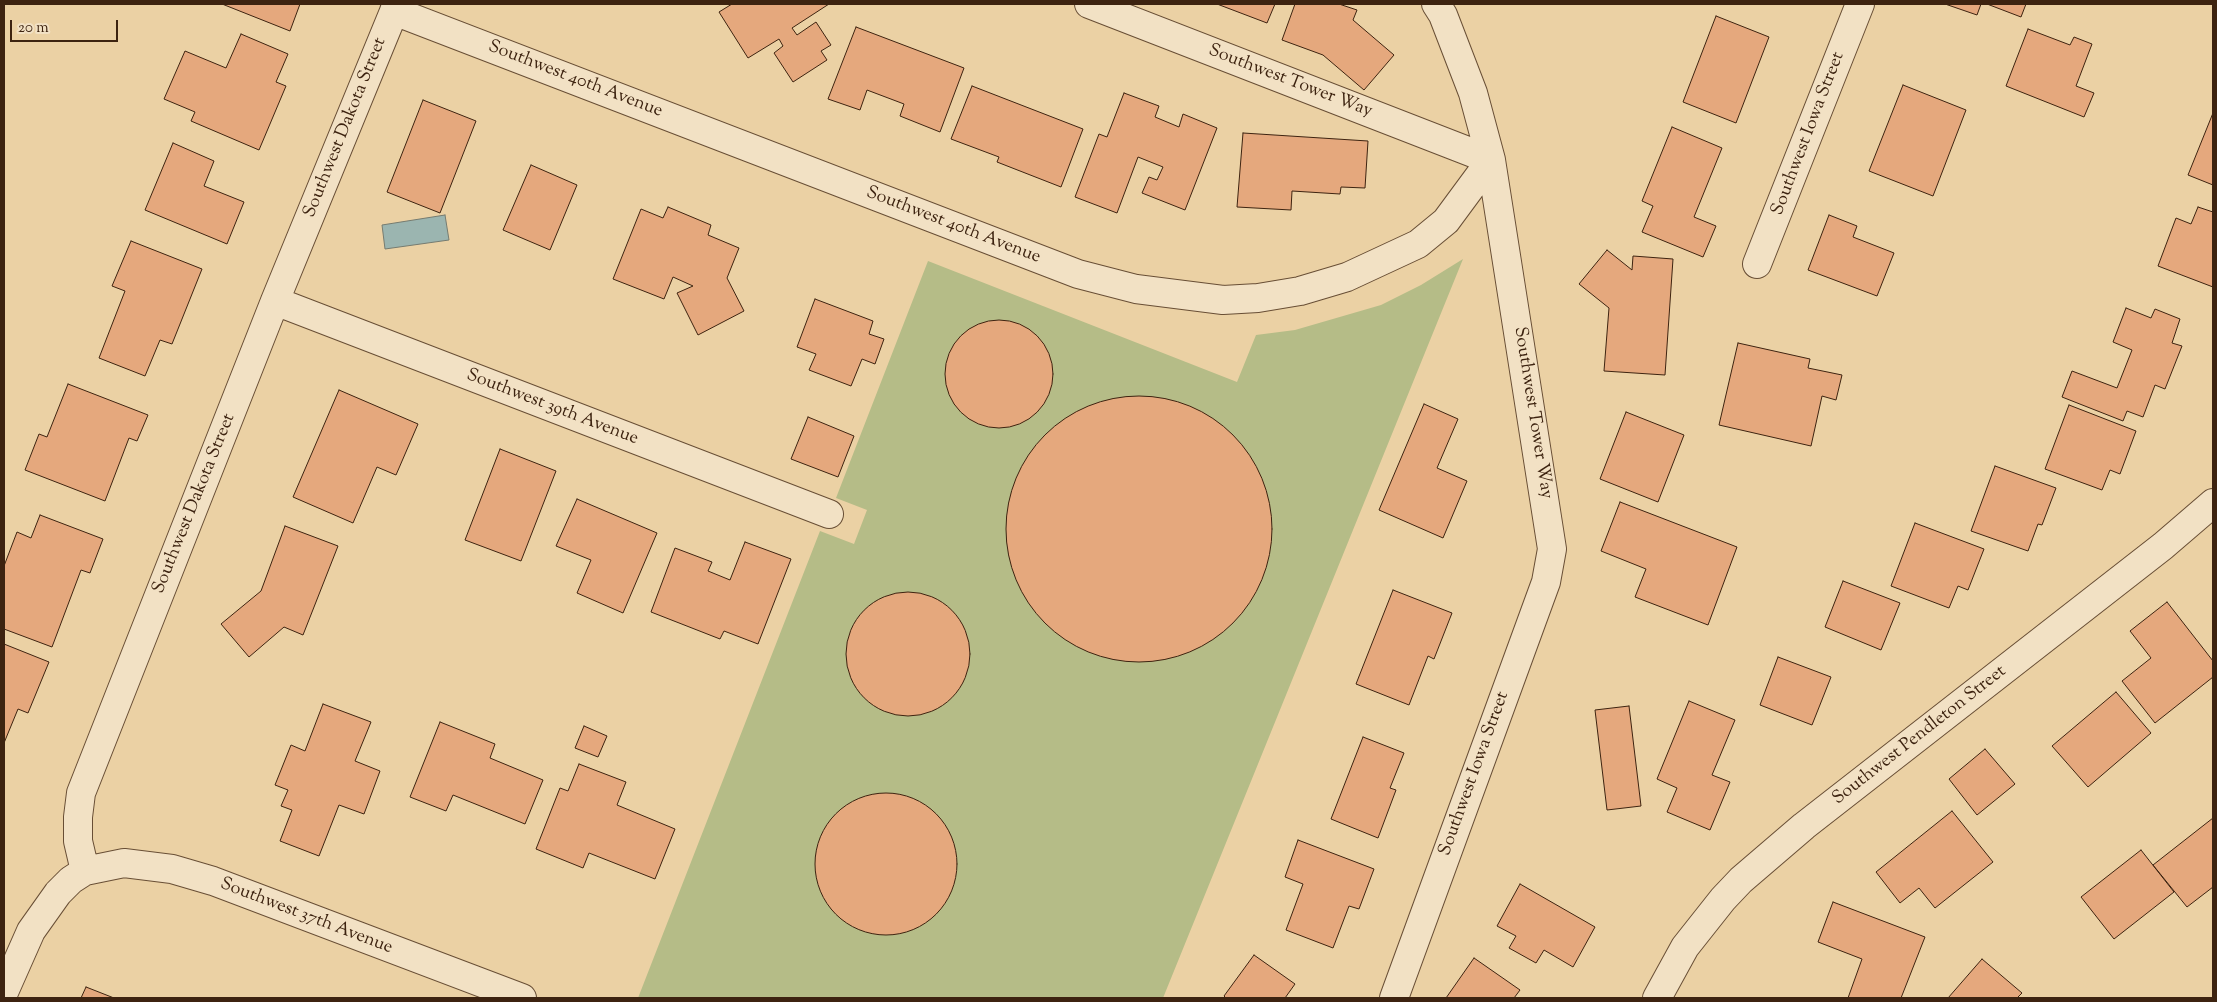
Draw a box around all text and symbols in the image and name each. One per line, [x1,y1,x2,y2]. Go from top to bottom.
scale bar [12,10,120,42]
text: 20 m [18,18,49,39]
street label: Southwest Dakota Street [300,35,392,221]
street label: Southwest 40th Avenue [485,37,665,123]
street label: Southwest Tower Way [1205,41,1375,123]
street label: Southwest Iowa Street [1768,49,1850,219]
street label: Southwest 40th Avenue [863,183,1043,269]
street label: Southwest Tower Way [1508,325,1556,501]
street label: Southwest 39th Avenue [463,365,641,451]
street label: Southwest Dakota Street [149,411,241,597]
street label: Southwest Pendleton Street [1829,662,2011,810]
street label: Southwest Iowa Street [1435,689,1515,859]
street label: Southwest 37th Avenue [217,874,395,960]

